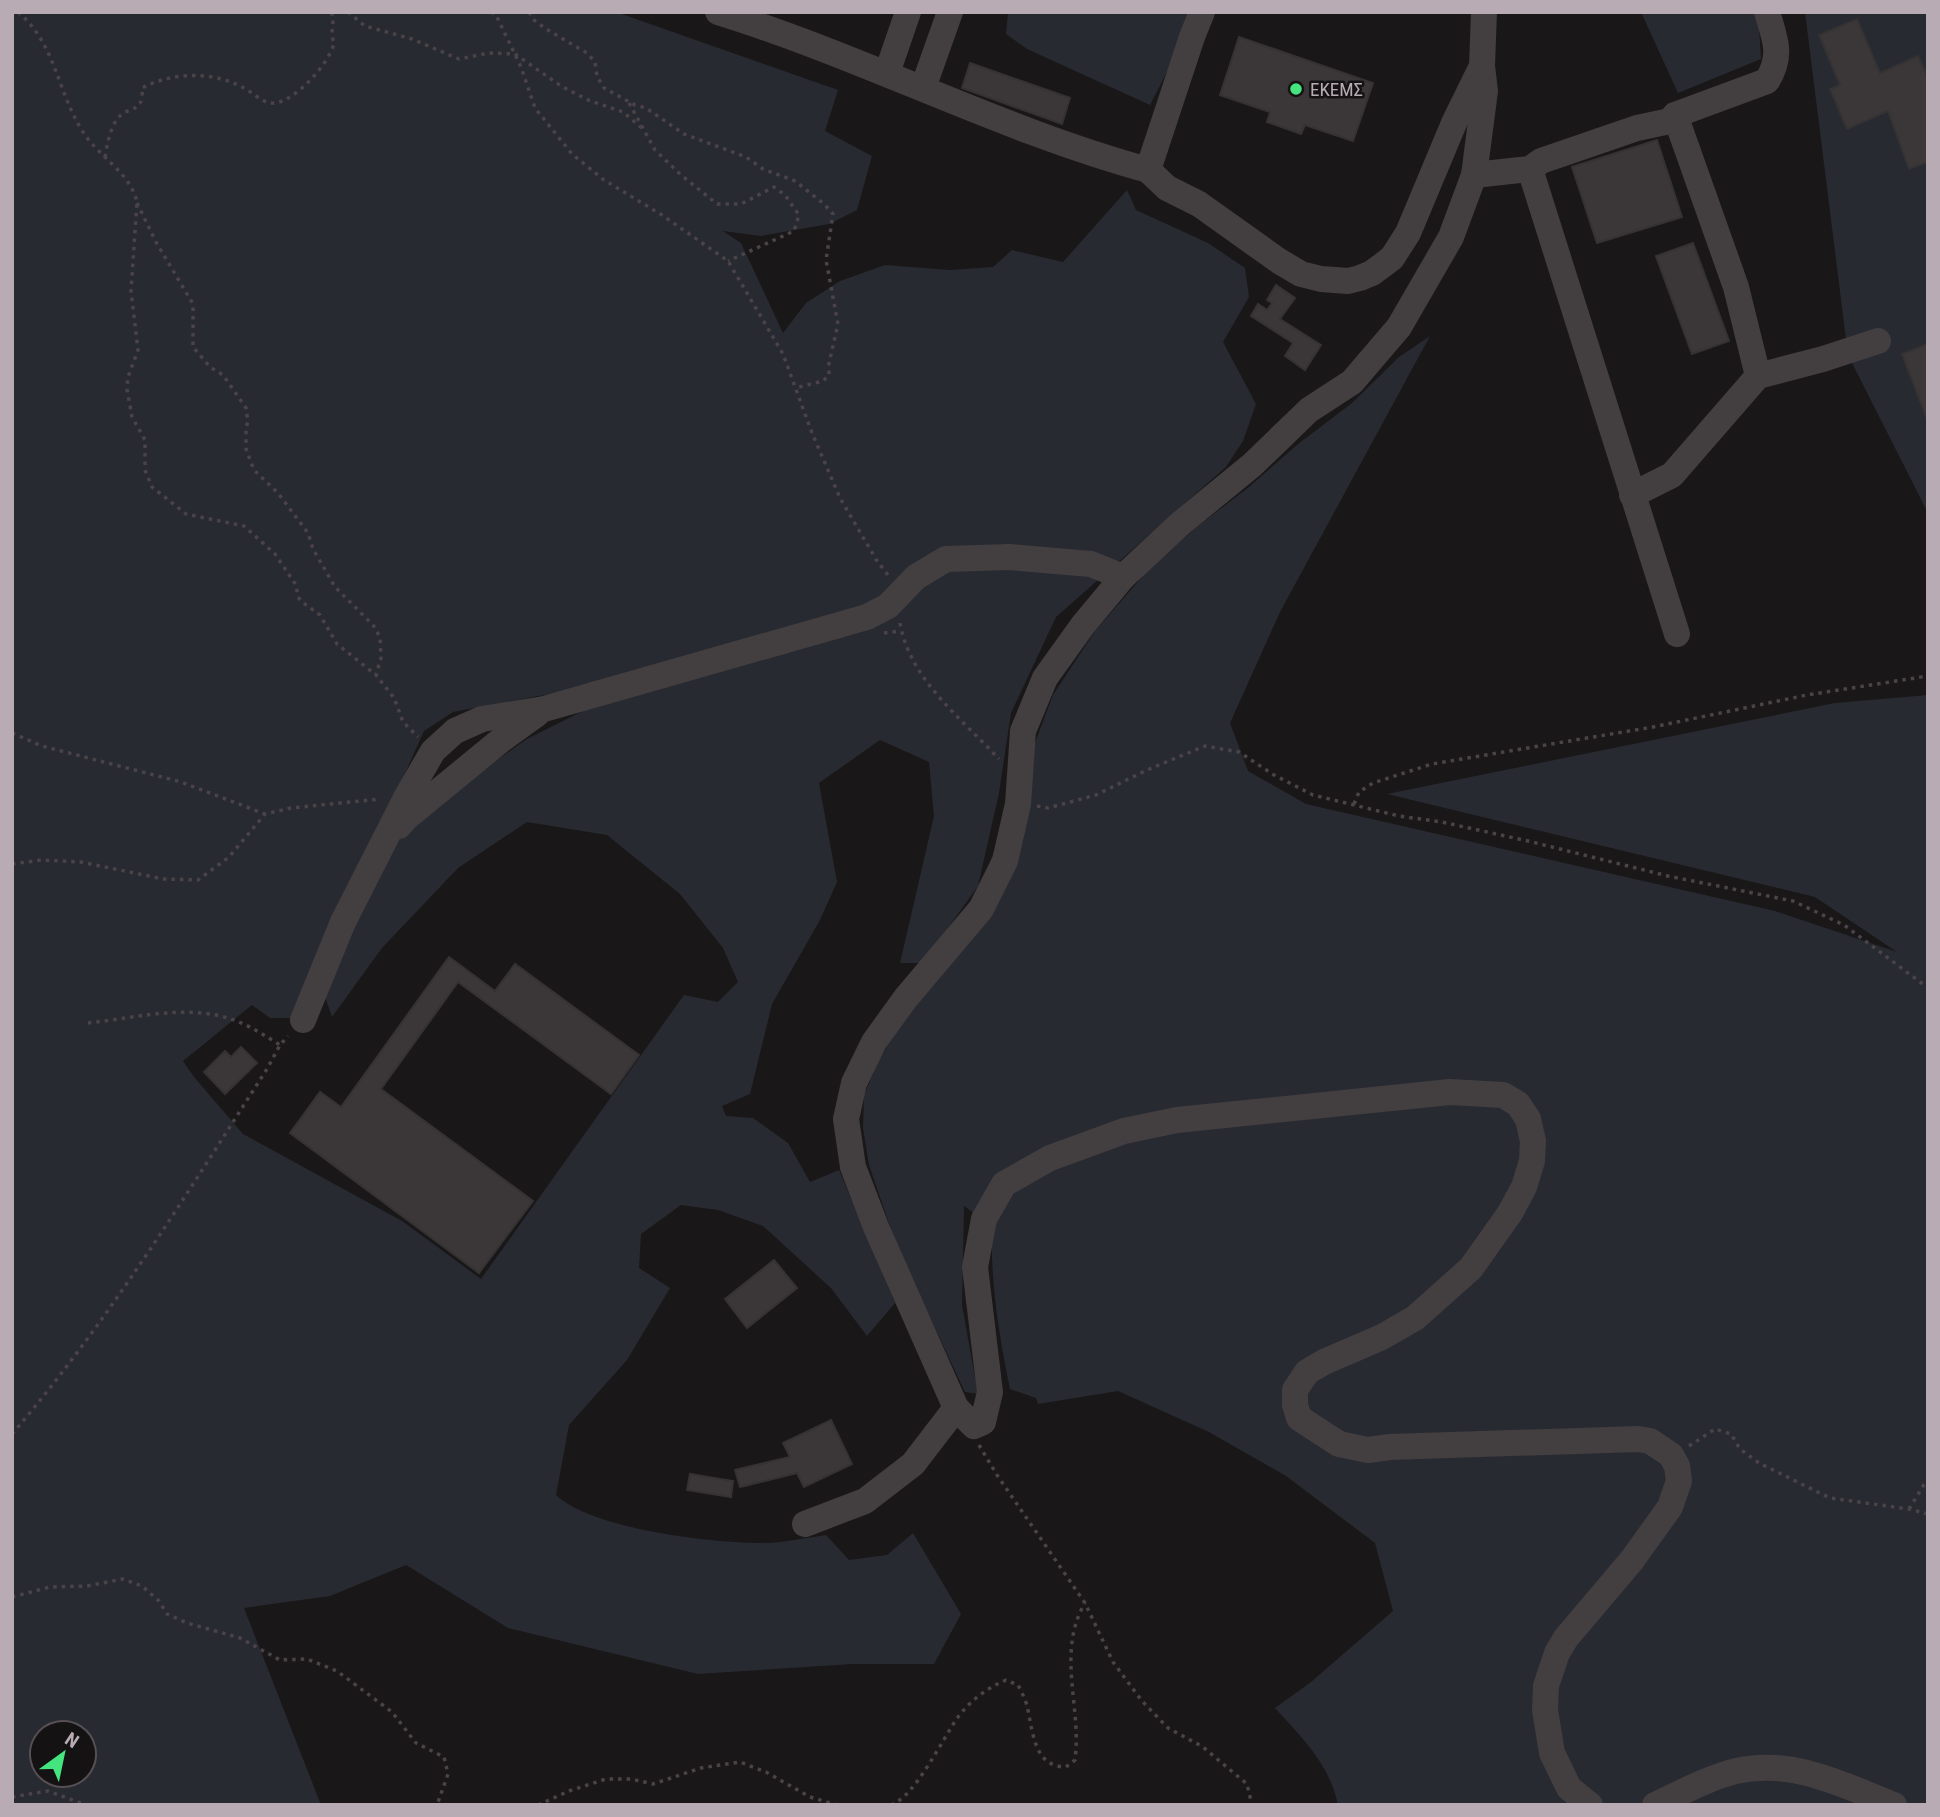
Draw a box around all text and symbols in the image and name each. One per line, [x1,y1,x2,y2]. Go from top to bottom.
place label: ΕΚΕΜΣ [1310,78,1363,101]
marker: ΕΚΕΜΣ [1288,81,1304,97]
north arrow [28,1719,98,1789]
text: N [61,1727,83,1753]

